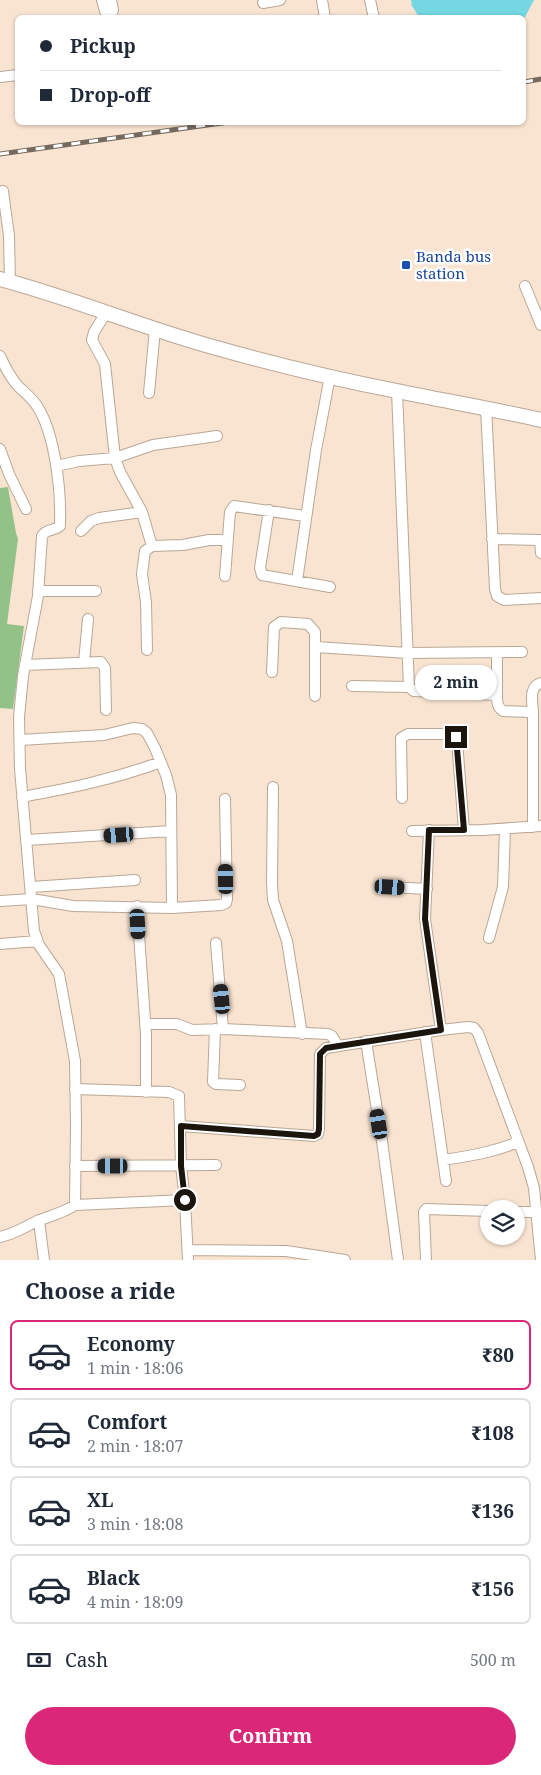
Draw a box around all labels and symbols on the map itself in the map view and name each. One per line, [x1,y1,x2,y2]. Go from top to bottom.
place label: Banda bus station [416,246,491,283]
marker: Banda bus station [400,259,412,271]
callout: 2 min [415,664,497,700]
route end [445,726,467,748]
car [103,826,134,844]
car [218,864,233,894]
car [374,879,405,895]
car [129,909,146,939]
car [212,983,231,1015]
car [369,1108,388,1140]
car [98,1159,128,1174]
route start [174,1189,196,1211]

